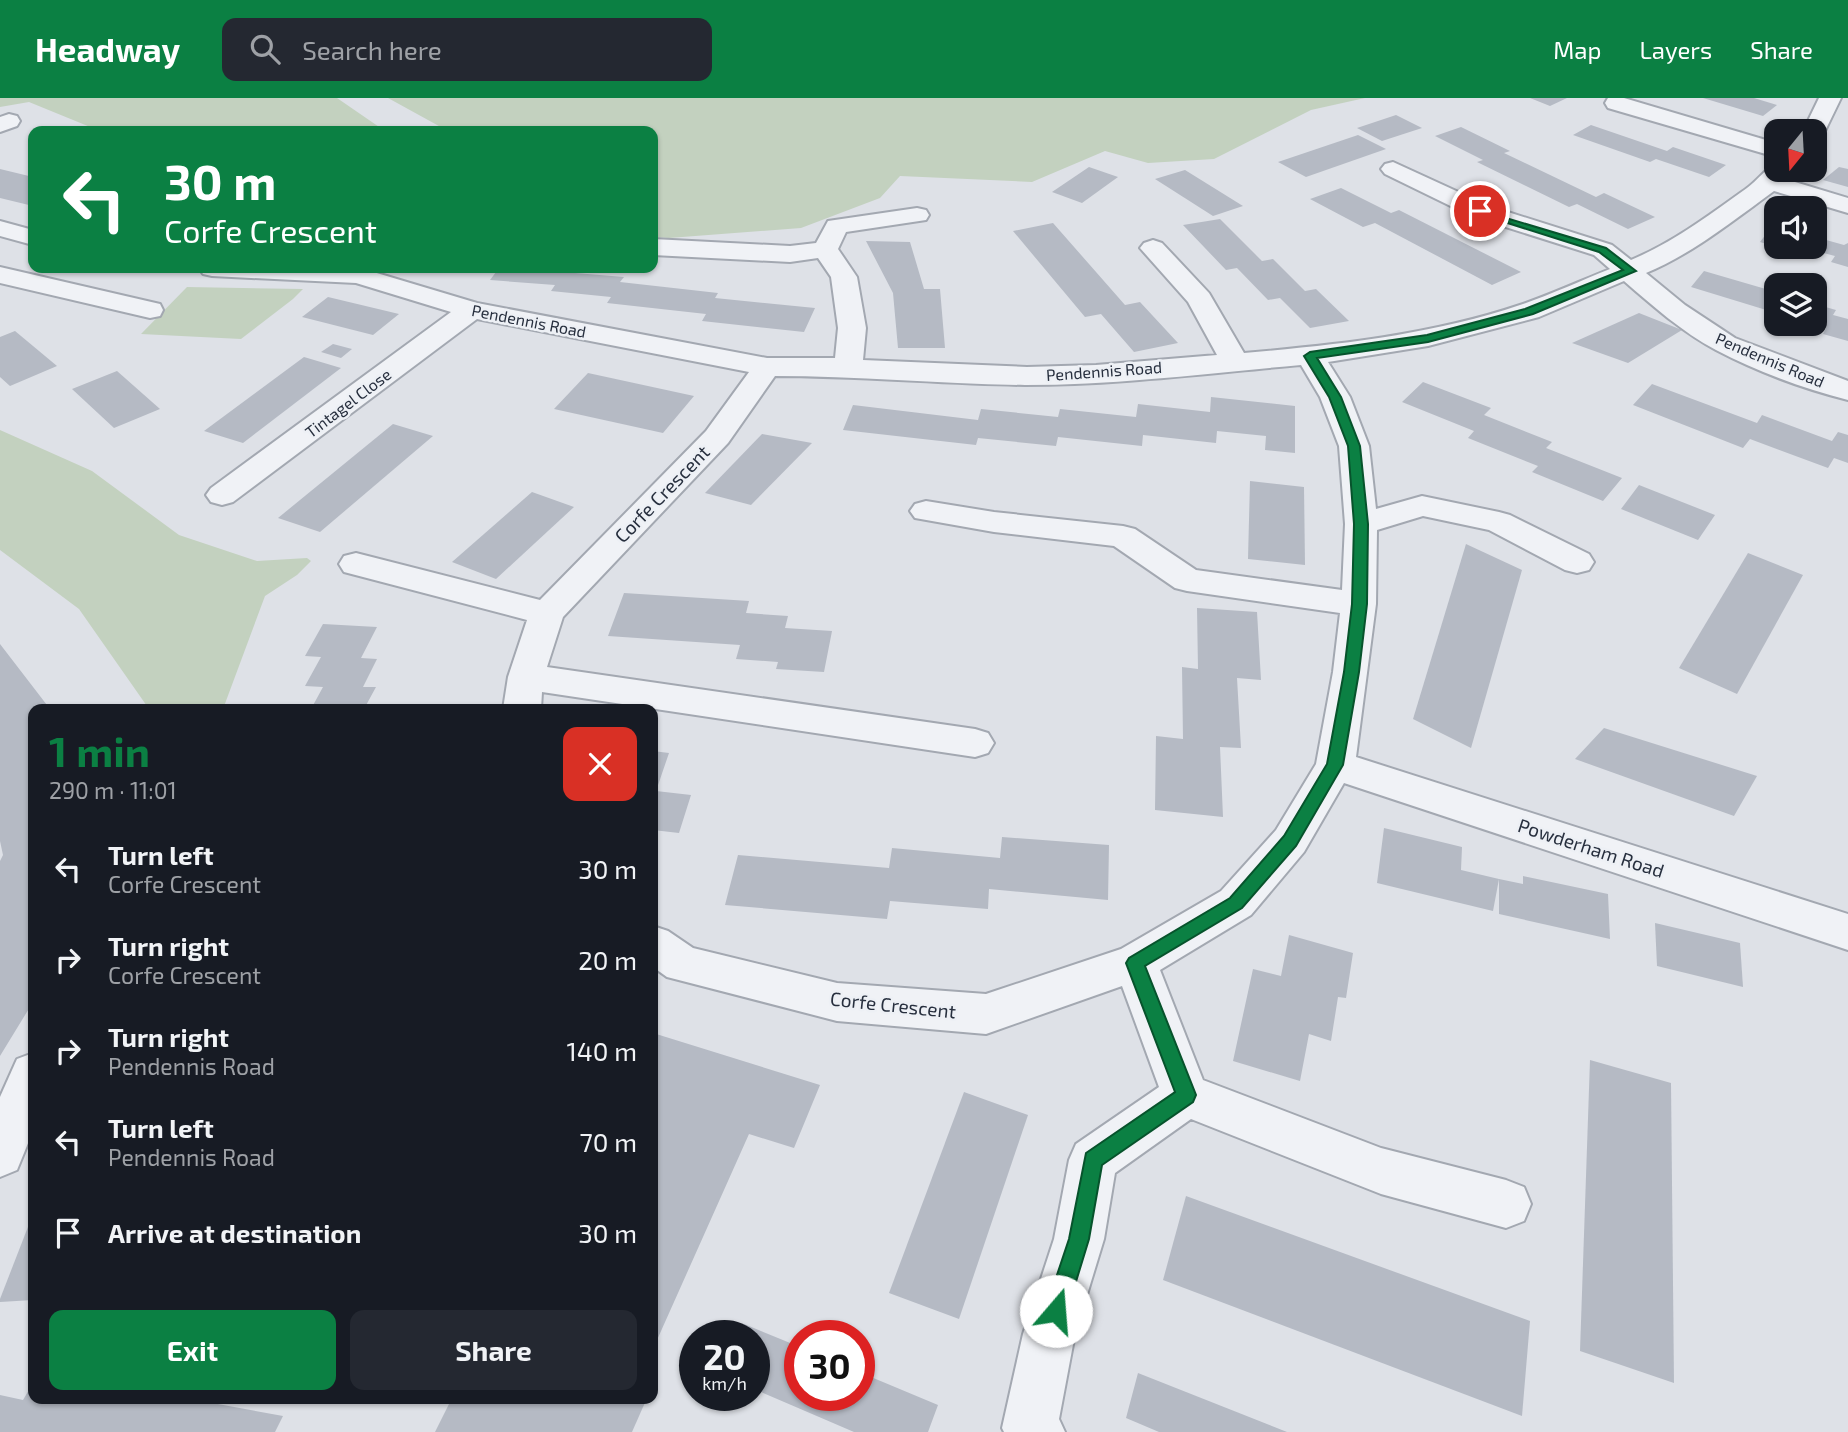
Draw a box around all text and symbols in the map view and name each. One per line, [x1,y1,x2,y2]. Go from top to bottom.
search box [222,18,712,81]
text: Headway [35,29,180,69]
icon: search [246,30,284,68]
text: Search here [302,34,442,65]
text: Map [1553,35,1601,64]
text: Layers [1639,35,1712,64]
text: Share [1750,35,1813,64]
north arrow [1764,119,1827,182]
map controls [1764,119,1827,336]
text: 30 m [164,151,276,210]
icon: left [49,154,140,245]
pin [1450,181,1510,241]
icon: arrive [1461,192,1499,230]
button: sound [1764,196,1827,259]
text: Corfe Crescent [164,211,377,249]
button: layers [1764,273,1827,336]
street label: Pendennis Road [470,300,588,341]
street label: Pendennis Road [1713,328,1827,391]
street label: Pendennis Road [1045,357,1163,384]
street label: Tintagel Close [301,364,394,441]
street label: Corfe Crescent [609,440,714,547]
text: 1 min [49,725,150,775]
button: close [563,727,637,801]
text: 290 m · 11:01 [49,776,177,804]
street label: Powderham Road [1515,813,1667,882]
text: Turn left [108,839,214,870]
icon: left [49,850,87,888]
text: 30 m [578,853,637,884]
text: Corfe Crescent [108,870,261,898]
text: Turn right [108,930,229,961]
icon: right [49,941,87,979]
text: 20 m [578,944,637,975]
text: Corfe Crescent [108,961,261,989]
street label: Corfe Crescent [829,986,957,1023]
text: Turn right [108,1021,229,1052]
icon: right [49,1032,87,1070]
text: 140 m [566,1035,637,1066]
text: Pendennis Road [108,1052,275,1080]
text: Turn left [108,1112,214,1143]
icon: left [49,1123,87,1161]
text: 70 m [579,1126,637,1157]
text: Pendennis Road [108,1143,275,1171]
icon: arrive [49,1214,87,1252]
text: Arrive at destination [108,1217,361,1248]
text: 30 m [578,1217,637,1248]
position arrow [1019,1274,1093,1348]
button: Exit [49,1310,336,1390]
button: Share [350,1310,637,1390]
speed limit sign: 30 [784,1320,875,1411]
text: 20 [703,1335,746,1377]
text: km/h [702,1372,747,1394]

